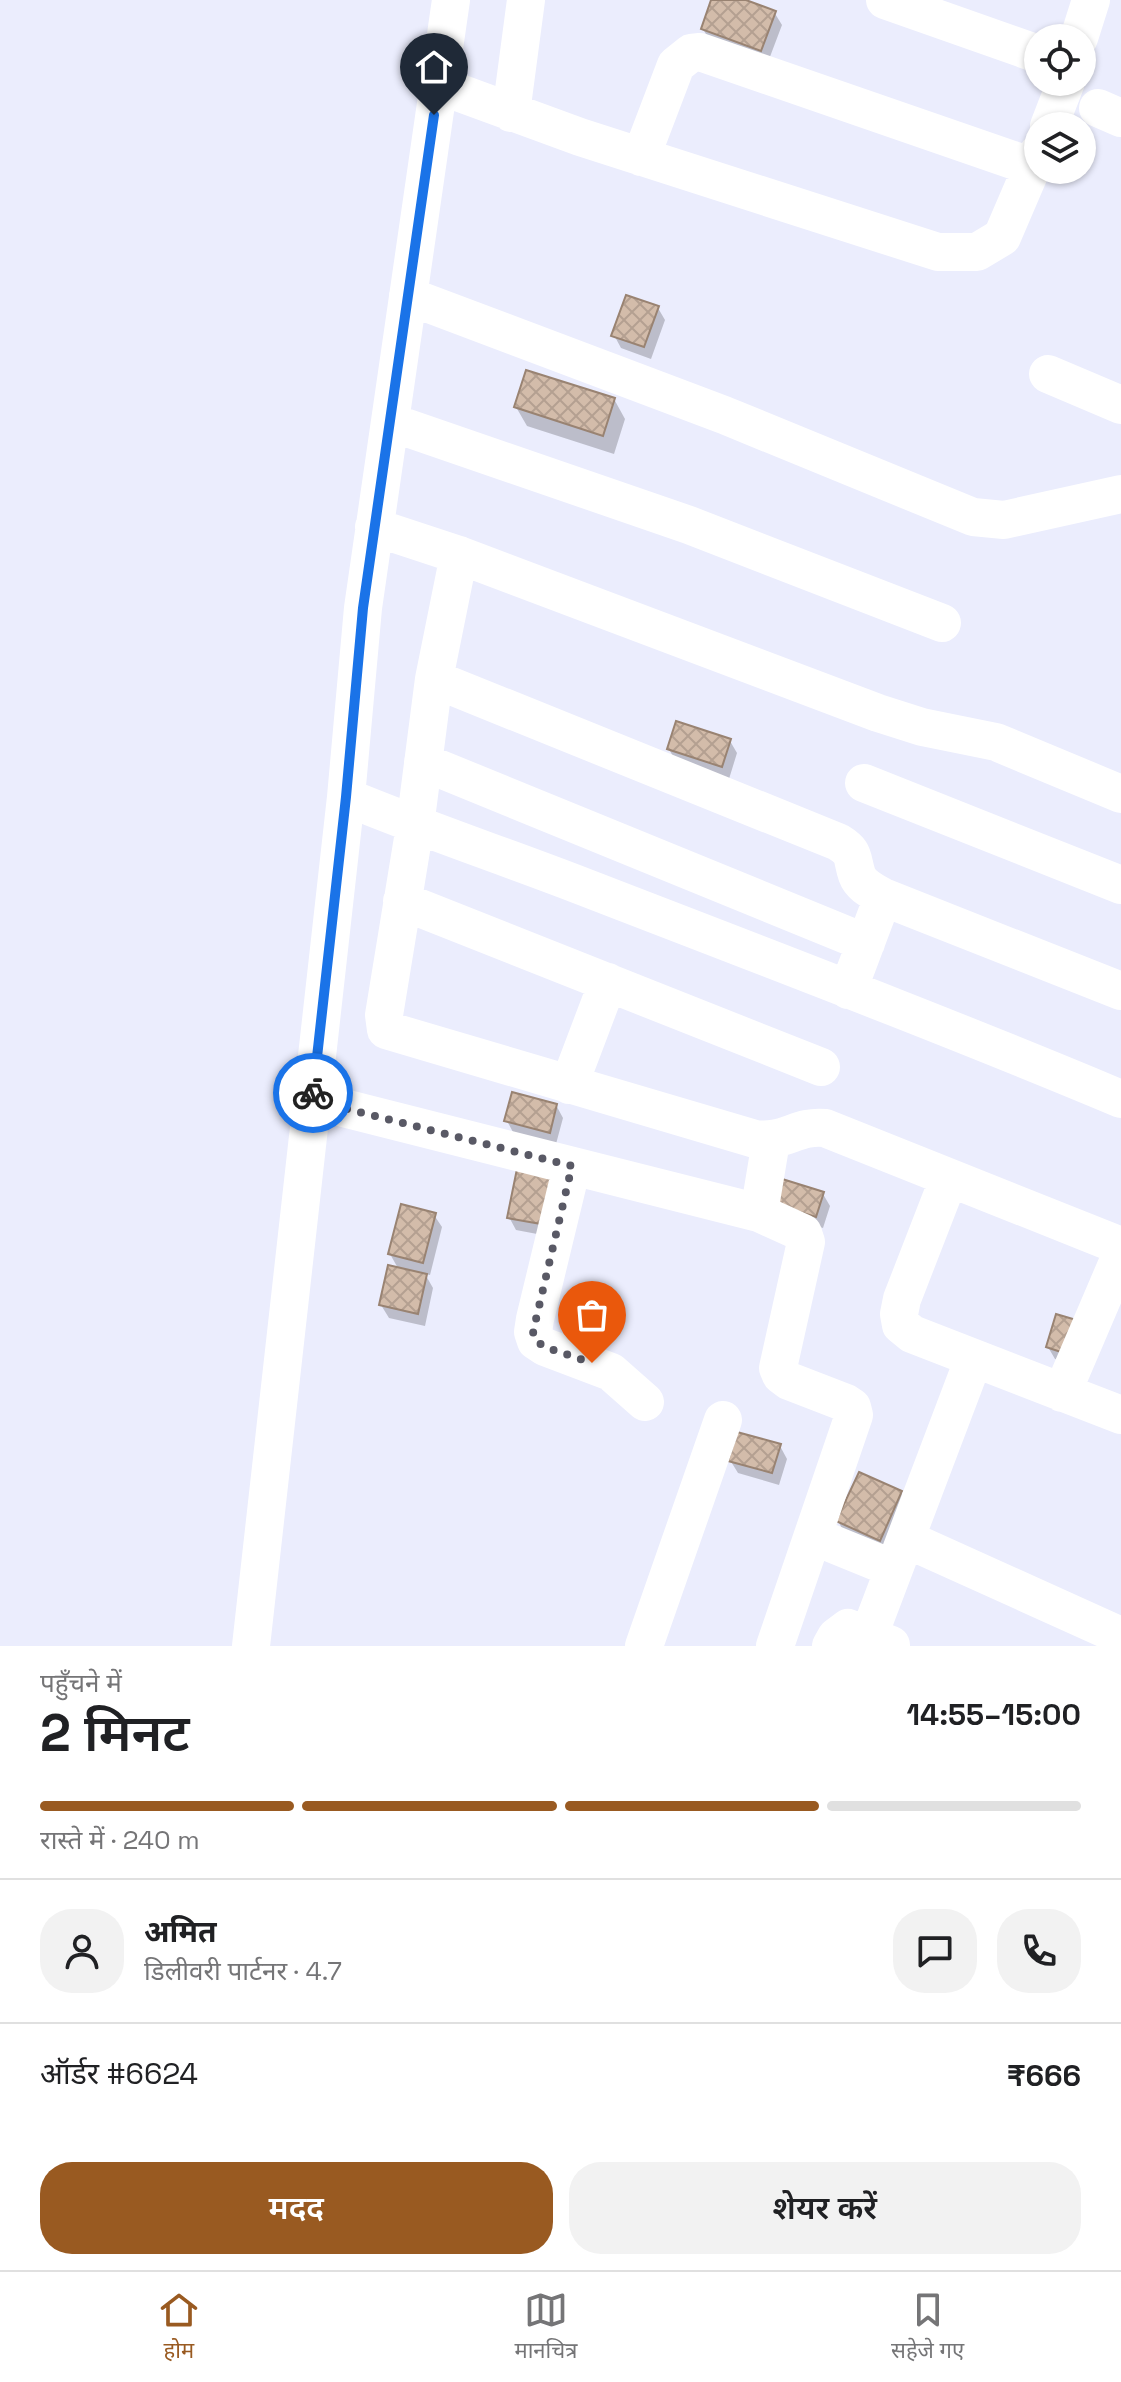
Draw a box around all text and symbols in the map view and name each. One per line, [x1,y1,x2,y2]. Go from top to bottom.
map controls [1024,24,1096,184]
button: locate [1024,24,1096,96]
pin [400,33,468,115]
icon: home [412,45,456,89]
button: layers [1024,112,1096,184]
courier [273,1053,353,1133]
icon: bike [291,1071,335,1115]
pin [558,1281,626,1363]
icon: bag [570,1293,614,1337]
text: पहुँचने में [40,1666,122,1700]
text: 14:55–15:00 [907,1695,1081,1734]
text: 2 मिनट [40,1700,190,1766]
text: रास्ते में · 240 m [40,1823,200,1857]
button: person [40,1909,124,1993]
button: chat [893,1909,977,1993]
button: phone [997,1909,1081,1993]
text: अमित [144,1912,217,1951]
text: डिलीवरी पार्टनर · 4.7 [144,1954,342,1988]
text: ऑर्डर #6624 [40,2054,198,2093]
text: ₹666 [1007,2056,1081,2095]
button: मदद [40,2162,553,2254]
button: शेयर करें [569,2162,1081,2254]
tab: होम [157,2288,201,2367]
tab: मानचित्र [515,2288,577,2367]
tab: सहेजे गए [891,2288,964,2367]

